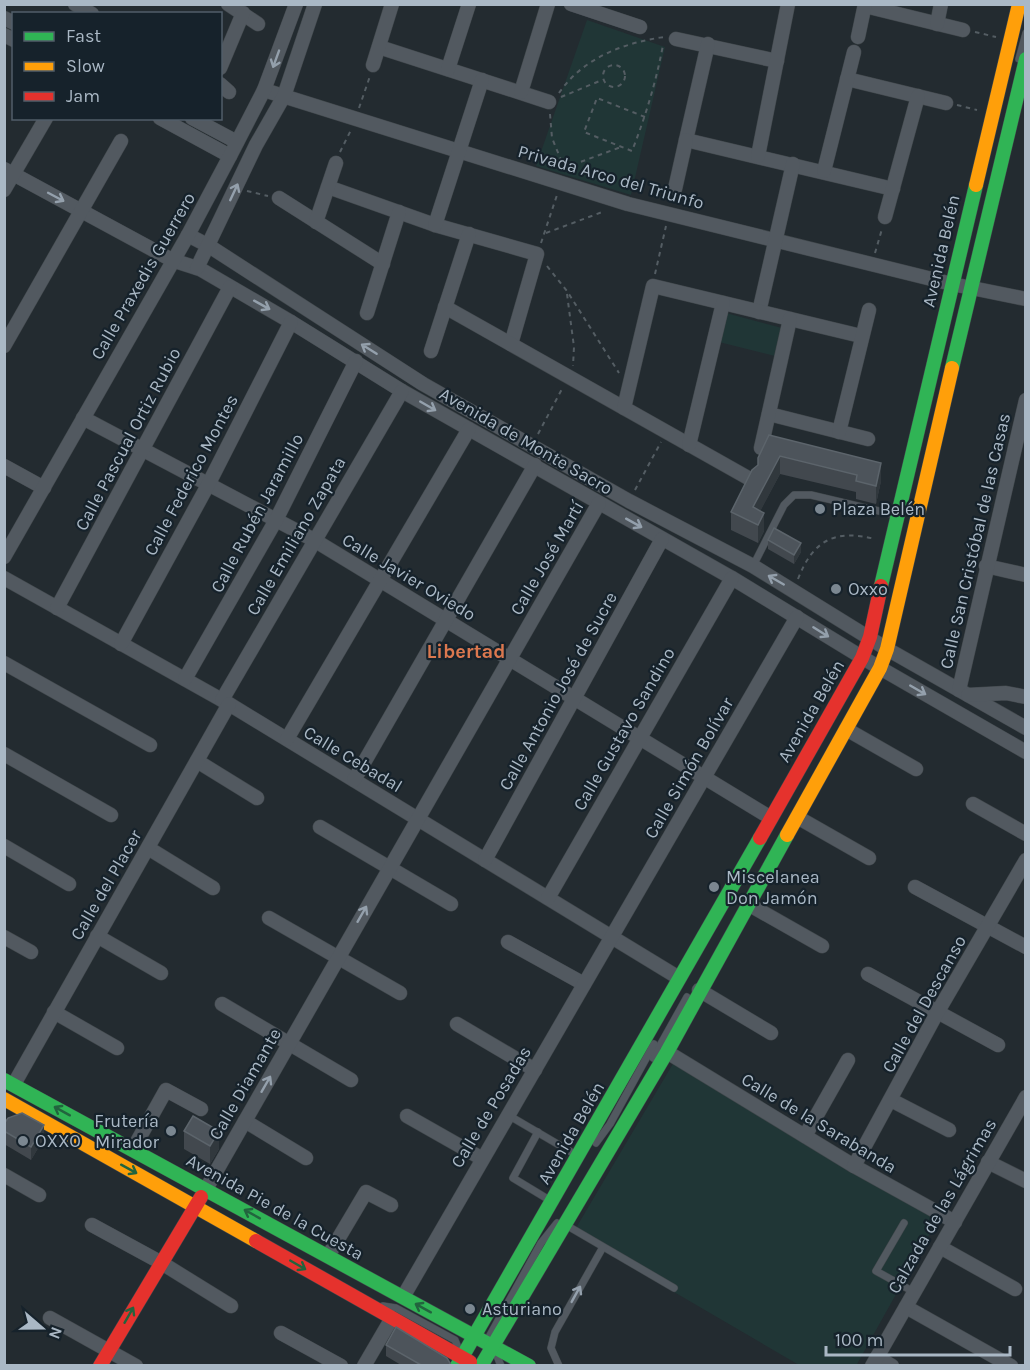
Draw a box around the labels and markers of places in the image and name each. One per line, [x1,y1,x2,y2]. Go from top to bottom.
place label: Plaza Belén [832,498,925,520]
marker: Plaza Belén [813,502,827,516]
place label: Oxxo [848,578,888,600]
marker: Oxxo [829,582,843,596]
place label: Miscelanea Don Jamón [726,866,820,909]
marker: Miscelanea Don Jamón [707,880,721,894]
place label: Frutería Mirador [94,1110,159,1153]
marker: Frutería Mirador [164,1124,178,1138]
place label: OXXO [35,1130,81,1152]
marker: OXXO [16,1134,30,1148]
place label: Asturiano [482,1298,562,1320]
marker: Asturiano [463,1302,477,1316]

